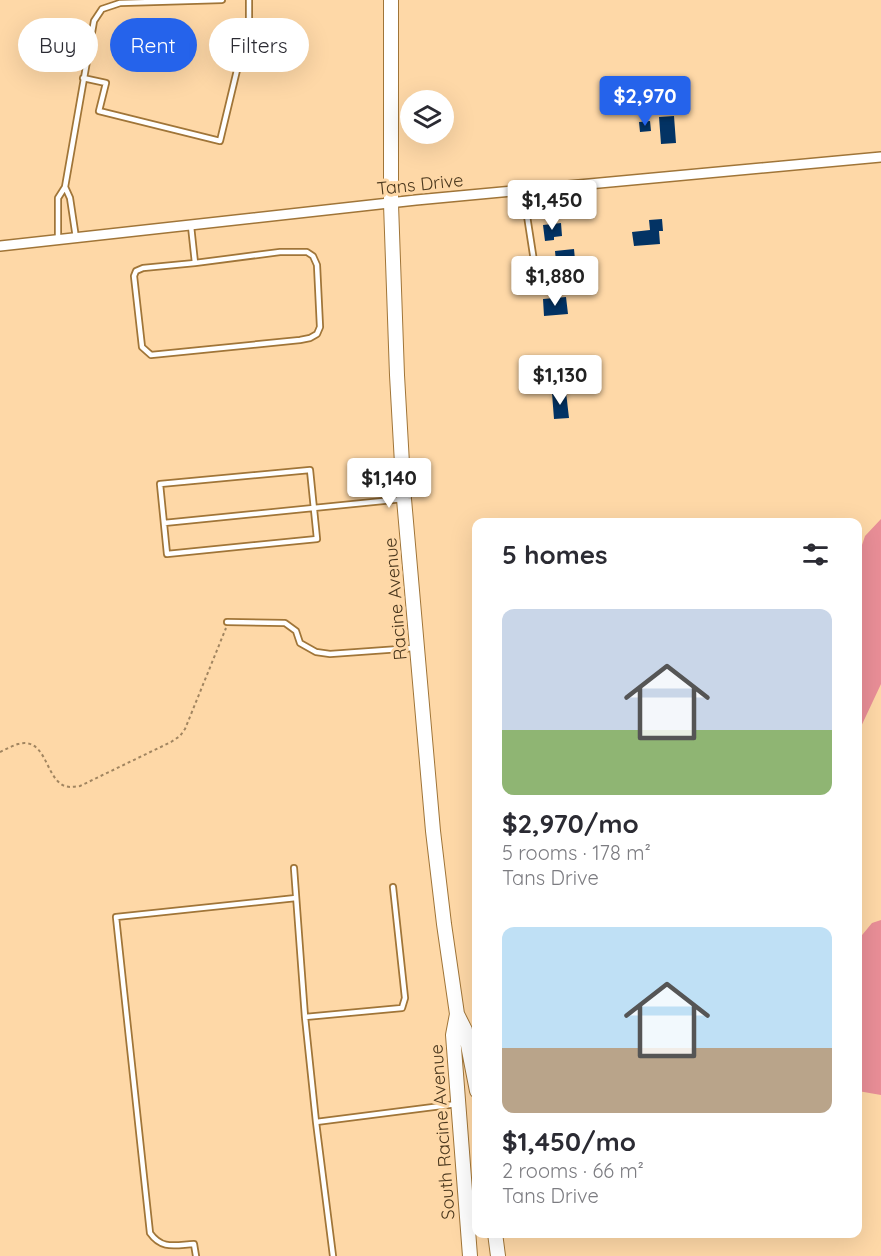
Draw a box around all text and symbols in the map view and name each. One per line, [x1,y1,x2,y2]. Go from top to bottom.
chip: Buy [18,18,98,72]
chip: Rent [110,18,197,72]
chip: Filters [209,18,309,72]
pin: $2,970 [596,76,694,127]
text: $2,970 [614,83,676,108]
map controls [400,90,454,144]
button: layers [400,90,454,144]
street label: Tans Drive [375,168,465,200]
pin: $1,450 [503,180,601,231]
text: $1,450 [522,187,582,212]
pin: $1,880 [506,256,604,307]
text: $1,880 [525,263,585,288]
pin: $1,130 [511,355,609,406]
text: $1,130 [533,362,587,387]
pin: $1,140 [340,458,438,509]
text: $1,140 [361,465,417,490]
street label: Racine Avenue [378,537,412,661]
text: 5 homes [502,538,608,571]
icon: filters [799,538,832,571]
icon: home [613,648,721,756]
text: $2,970/mo [502,807,639,840]
text: 5 rooms · 178 m² [502,840,651,865]
text: Tans Drive [502,865,599,890]
icon: home [613,966,721,1074]
street label: South Racine Avenue [424,1044,460,1220]
text: $1,450/mo [502,1125,636,1158]
text: 2 rooms · 66 m² [502,1158,644,1183]
text: Tans Drive [502,1183,599,1208]

